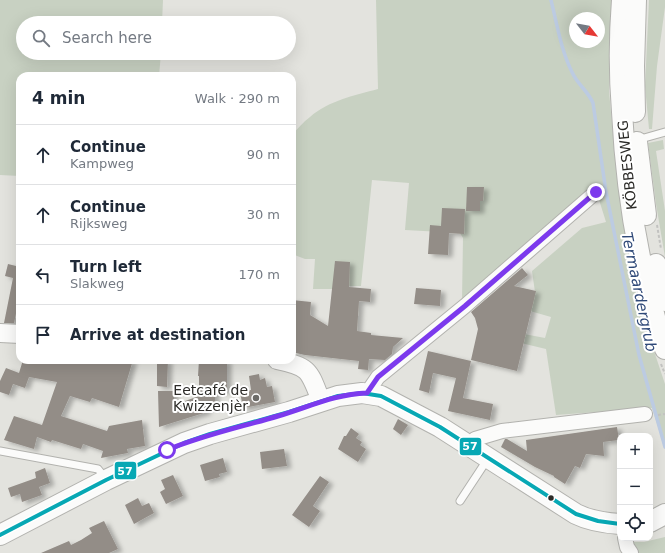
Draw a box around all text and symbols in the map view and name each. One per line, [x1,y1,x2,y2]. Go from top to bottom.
north arrow [569,12,605,48]
search box [16,16,296,60]
icon: search [30,27,52,49]
text: Search here [62,29,152,47]
text: 4 min [32,88,85,108]
text: Walk · 290 m [195,91,280,106]
street label: KÖBBESWEG [613,119,640,211]
text: Continue [70,138,146,156]
icon: ahead [32,144,54,166]
text: 90 m [247,147,280,162]
text: Kampweg [70,156,134,171]
route end [587,183,605,201]
text: Continue [70,198,146,216]
icon: ahead [32,204,54,226]
text: 30 m [247,207,280,222]
text: Rijksweg [70,216,127,231]
water label: Termaardergrub [618,231,660,353]
text: Turn left [70,258,142,276]
icon: left [32,264,54,286]
text: 170 m [238,267,280,282]
text: Slakweg [70,276,124,291]
icon: arrive [32,324,54,346]
text: Arrive at destination [70,326,245,344]
place label: Eetcafé de Kwizzenjèr [173,382,248,414]
marker: Eetcafé de Kwizzenjèr [251,393,261,403]
map controls [617,433,653,541]
button: + [617,433,653,469]
line badge: 57 [459,437,482,456]
text: 57 [462,440,478,453]
route start [158,441,176,459]
line badge: 57 [114,461,137,480]
text: 57 [117,465,133,478]
button: − [617,469,653,505]
unlabelled marker [546,493,556,503]
button: locate [617,505,653,541]

